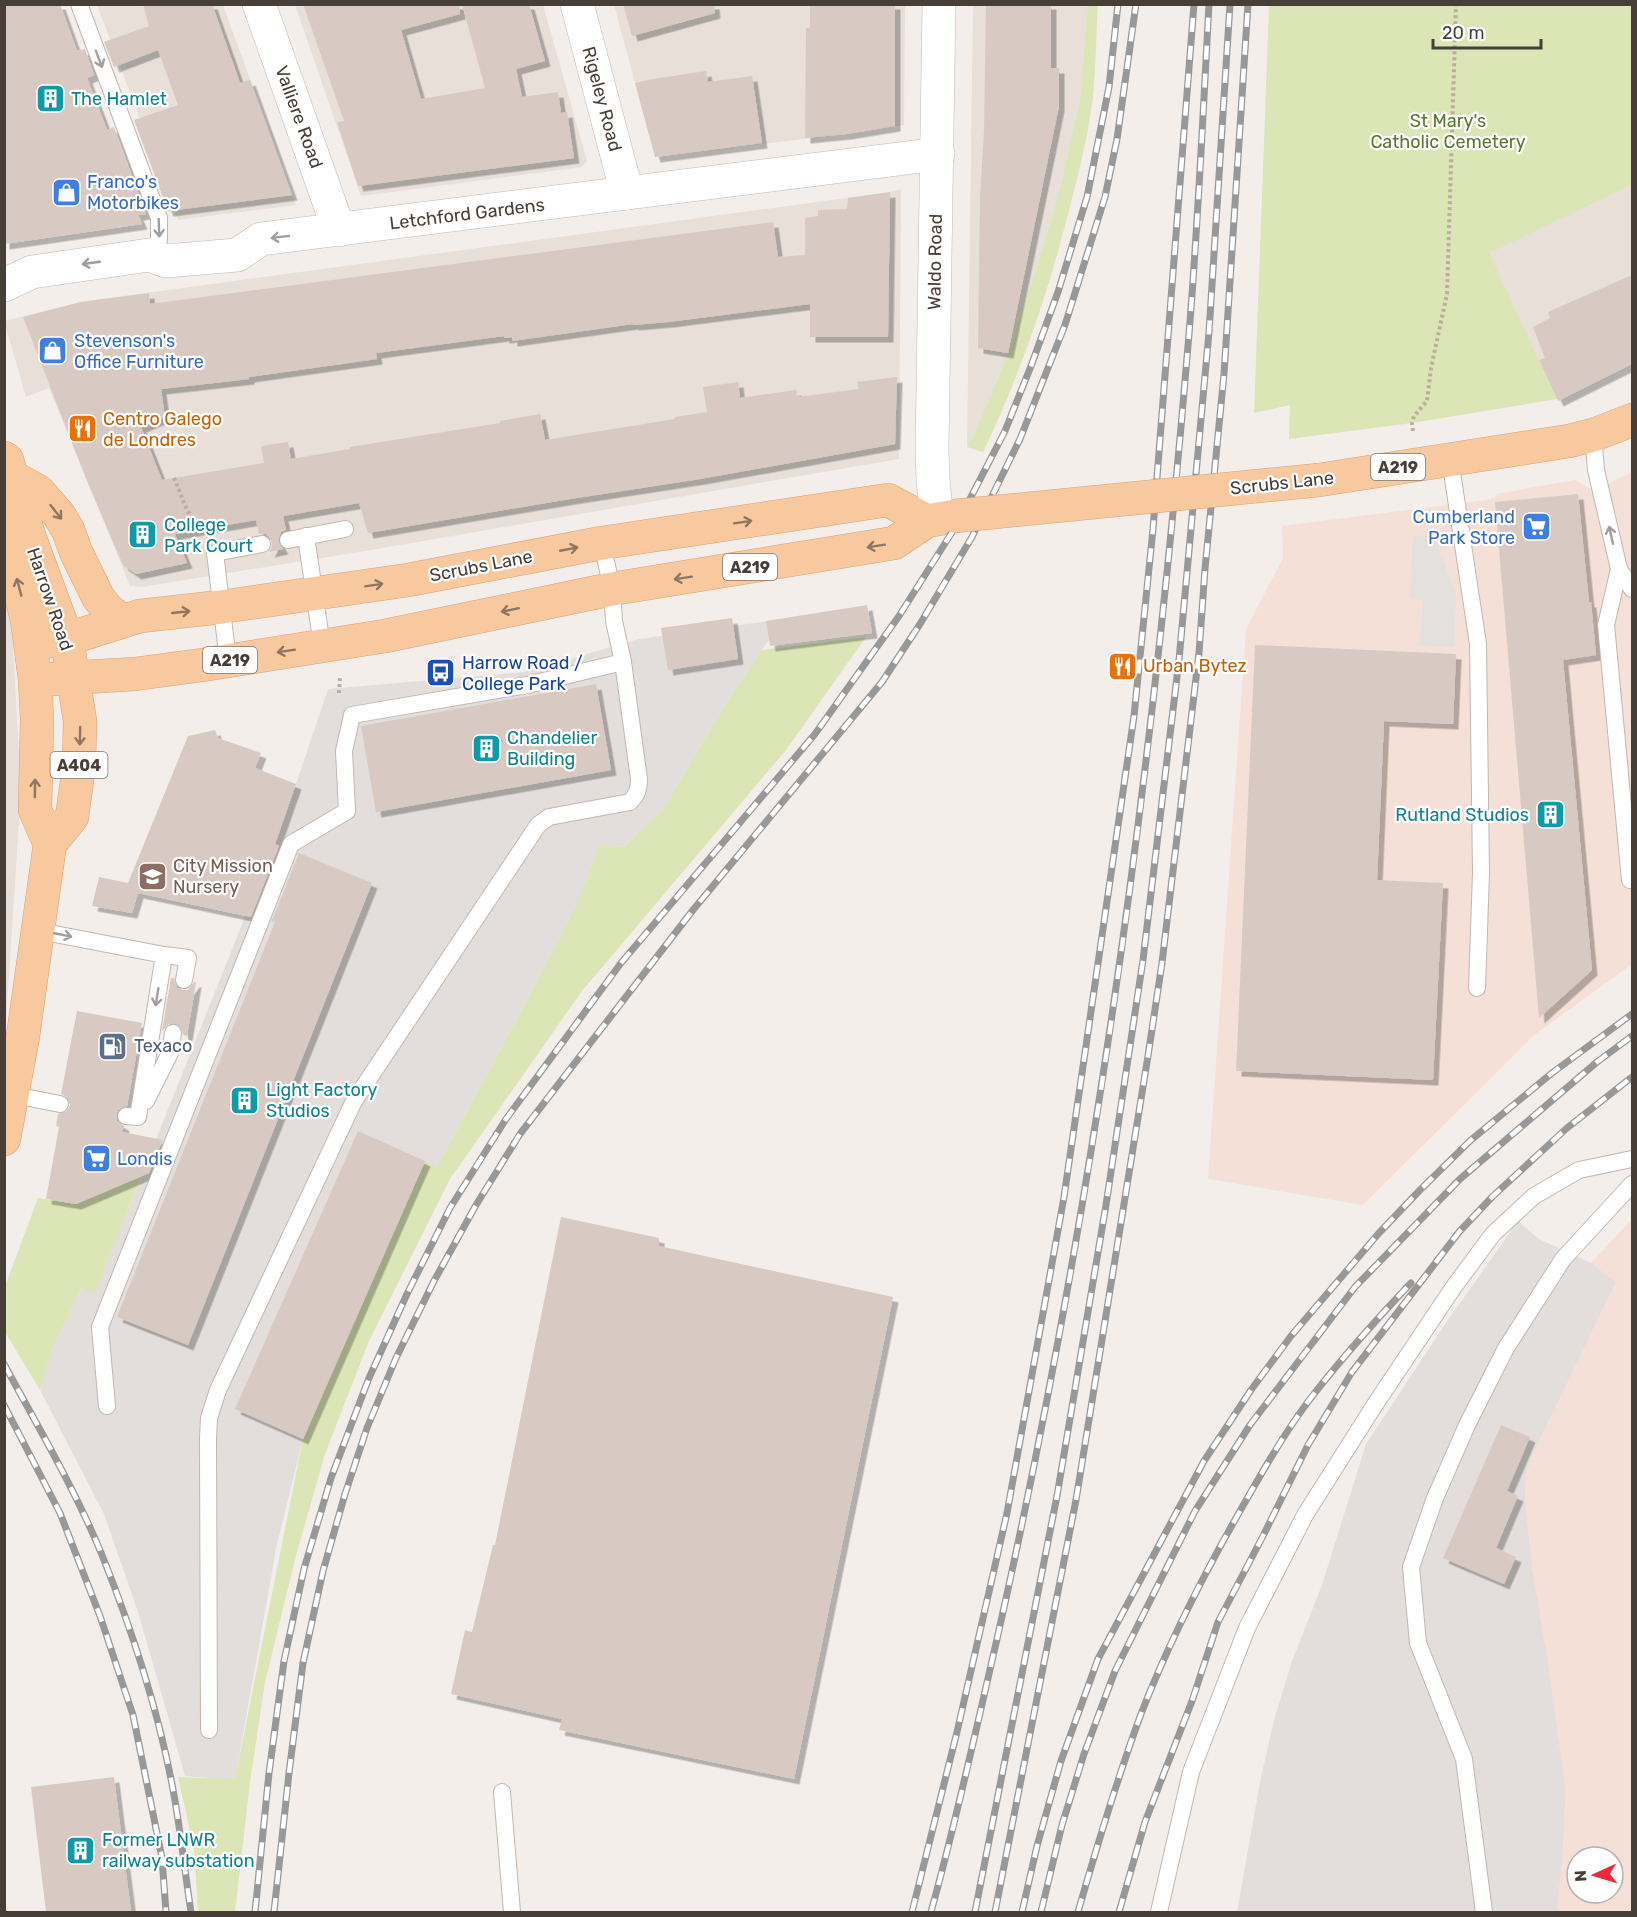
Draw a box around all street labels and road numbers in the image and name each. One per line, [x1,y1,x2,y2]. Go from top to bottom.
street label: Rigeley Road [577,44,627,154]
street label: Valliere Road [270,63,328,171]
street label: Letchford Gardens [388,194,546,234]
street label: Waldo Road [923,214,947,310]
road number: A219 [1371,454,1425,480]
street label: Scrubs Lane [1229,467,1335,499]
street label: Harrow Road [22,545,78,653]
street label: Scrubs Lane [428,545,534,587]
road number: A219 [723,554,777,580]
road number: A219 [203,647,257,673]
road number: A404 [50,752,107,778]

